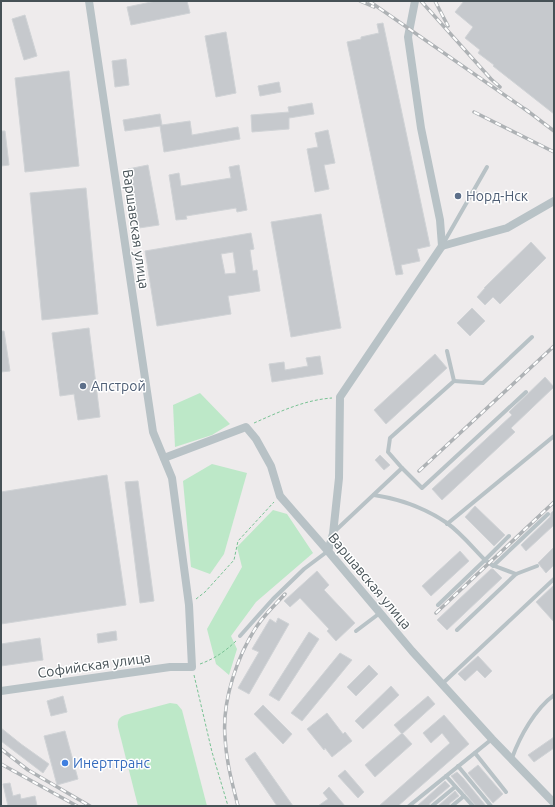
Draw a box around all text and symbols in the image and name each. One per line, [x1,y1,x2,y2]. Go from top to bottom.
street label: Варшавская улица [120,168,152,290]
place label: Норд-Нск [466,188,528,204]
marker: Норд-Нск [453,191,463,201]
place label: Апстрой [91,378,146,394]
marker: Апстрой [78,381,88,391]
street label: Варшавская улица [325,530,415,632]
street label: Софийская улица [36,649,152,681]
place label: Инерттранс [73,755,150,771]
marker: Инерттранс [60,758,70,768]

